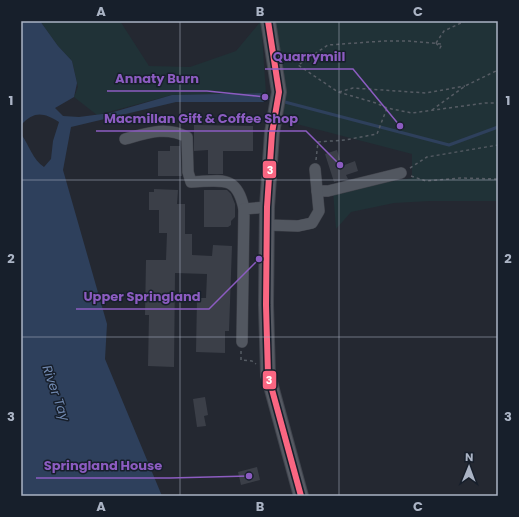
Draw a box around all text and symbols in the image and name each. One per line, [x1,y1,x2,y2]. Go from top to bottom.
text: A [96,2,106,21]
text: B [256,2,265,21]
text: C [413,2,423,21]
callout: Quarrymill [265,44,353,69]
text: Quarrymill [273,47,345,66]
callout: Annaty Burn [107,66,207,91]
text: Annaty Burn [115,69,199,88]
text: 1 [9,91,13,110]
text: 1 [506,91,510,110]
callout: Macmillan Gift & Coffee Shop [96,106,306,131]
text: Macmillan Gift & Coffee Shop [104,109,298,128]
line badge: 3 [262,160,277,179]
text: 3 [267,162,274,178]
text: 2 [7,249,15,268]
text: 2 [504,249,512,268]
callout: Upper Springland [76,284,209,309]
text: Upper Springland [83,287,201,306]
water label: River Tay [38,362,75,424]
line badge: 3 [262,370,277,390]
text: 3 [266,372,273,388]
text: 3 [7,407,15,426]
text: 3 [504,407,512,426]
north arrow [449,447,489,487]
text: N [465,449,473,465]
callout: Springland House [36,453,170,478]
text: Springland House [44,456,162,475]
text: A [96,497,106,516]
text: B [256,497,265,516]
text: C [413,497,423,516]

